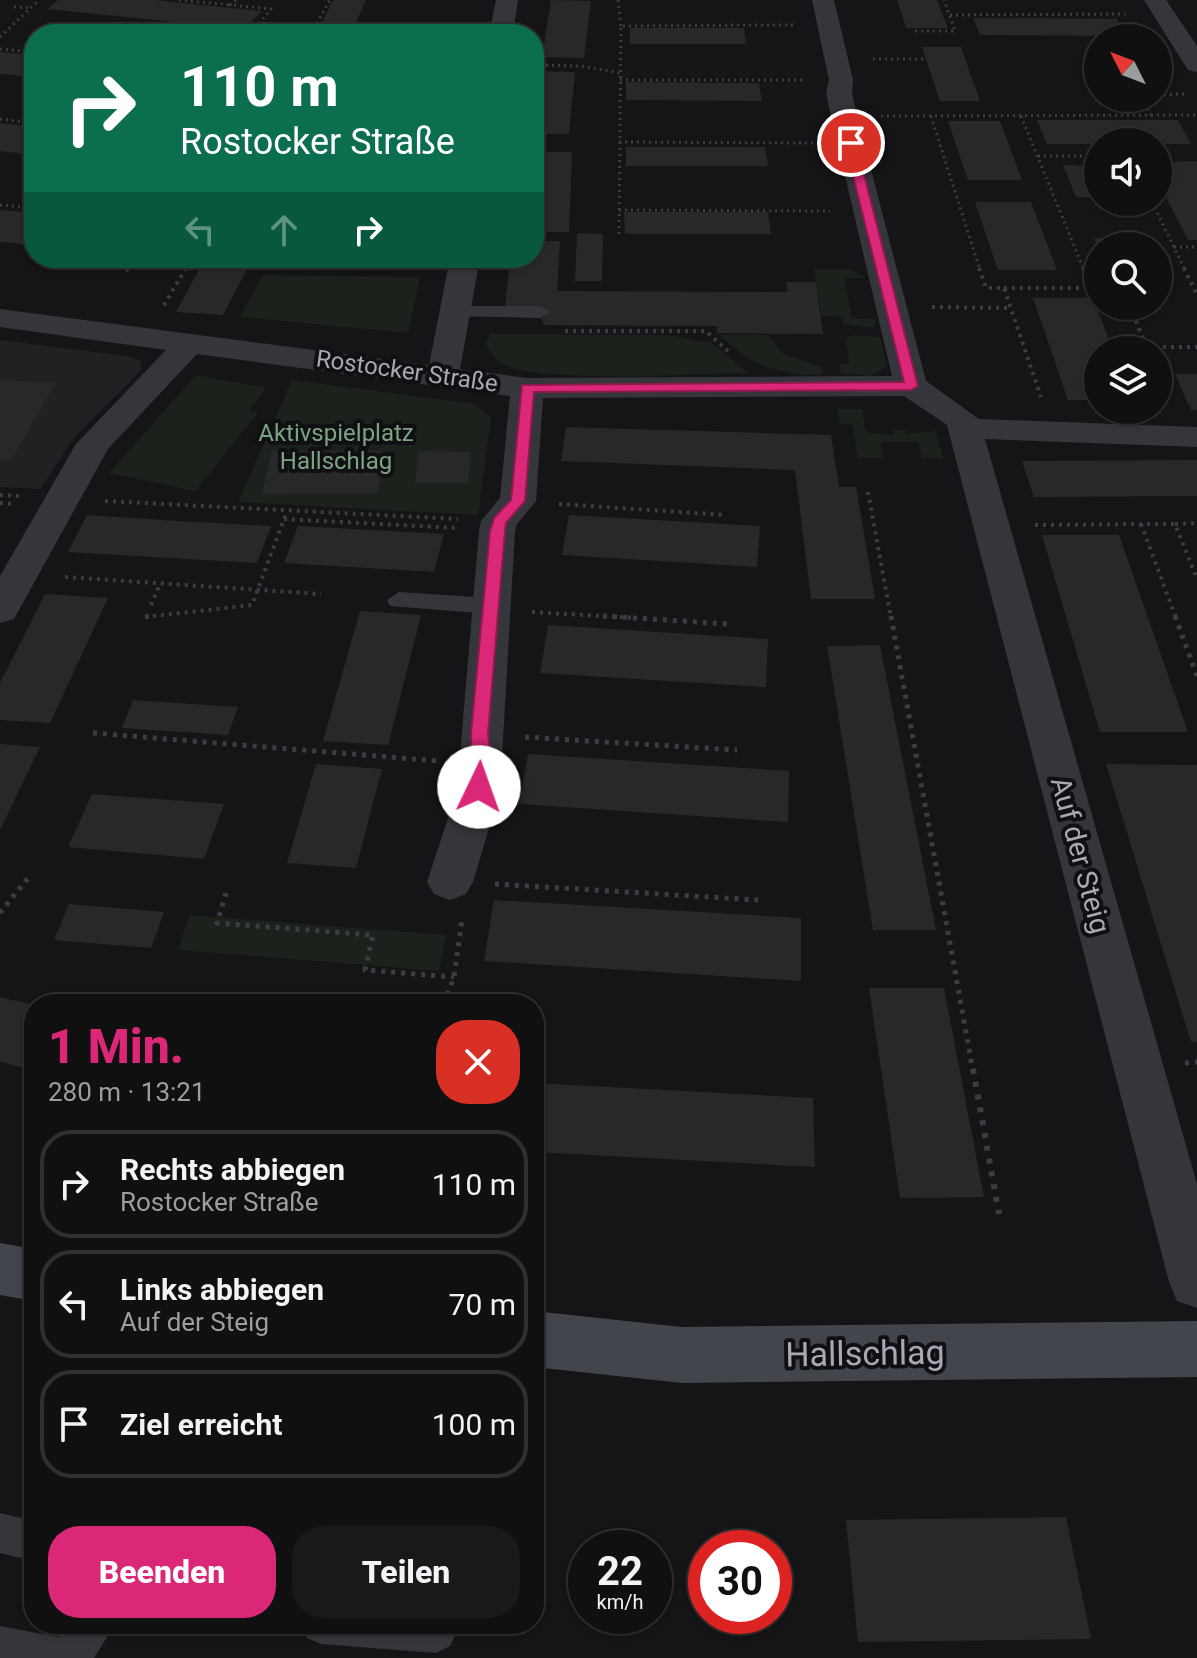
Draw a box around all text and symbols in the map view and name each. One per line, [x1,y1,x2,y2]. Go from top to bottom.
north arrow [1084,24,1172,112]
map controls [1084,24,1172,424]
text: 110 m [180,54,339,120]
icon: right [48,56,152,160]
pin [817,109,885,177]
text: Rostocker Straße [180,121,455,163]
icon: arrive [829,121,873,165]
button: sound [1084,128,1172,216]
icon: left [178,208,222,252]
icon: ahead [262,208,306,252]
icon: right [346,208,390,252]
button: search [1084,232,1172,320]
button: layers [1084,336,1172,424]
street label: Rostocker Straße [314,344,500,398]
park label: Aktivspielplatz Hallschlag [258,419,414,475]
position arrow [437,745,521,829]
street label: Auf der Steig [1044,773,1117,937]
text: 1 Min. [48,1018,184,1075]
button: close [436,1020,520,1104]
text: 280 m · 13:21 [48,1077,206,1107]
text: Rechts abbiegen [120,1152,345,1187]
icon: right [52,1162,96,1206]
text: 110 m [432,1167,516,1202]
text: Rostocker Straße [120,1187,319,1217]
text: Links abbiegen [120,1272,324,1307]
icon: left [52,1282,96,1326]
text: 70 m [449,1287,516,1322]
text: Auf der Steig [120,1307,269,1337]
street label: Hallschlag [785,1332,945,1374]
icon: arrive [52,1402,96,1446]
text: Ziel erreicht [120,1407,282,1442]
text: 100 m [432,1407,516,1442]
button: Beenden [48,1526,276,1618]
button: Teilen [292,1526,520,1618]
speed limit sign: 30 [688,1530,792,1634]
text: 22 [597,1548,643,1595]
text: km/h [597,1590,643,1614]

